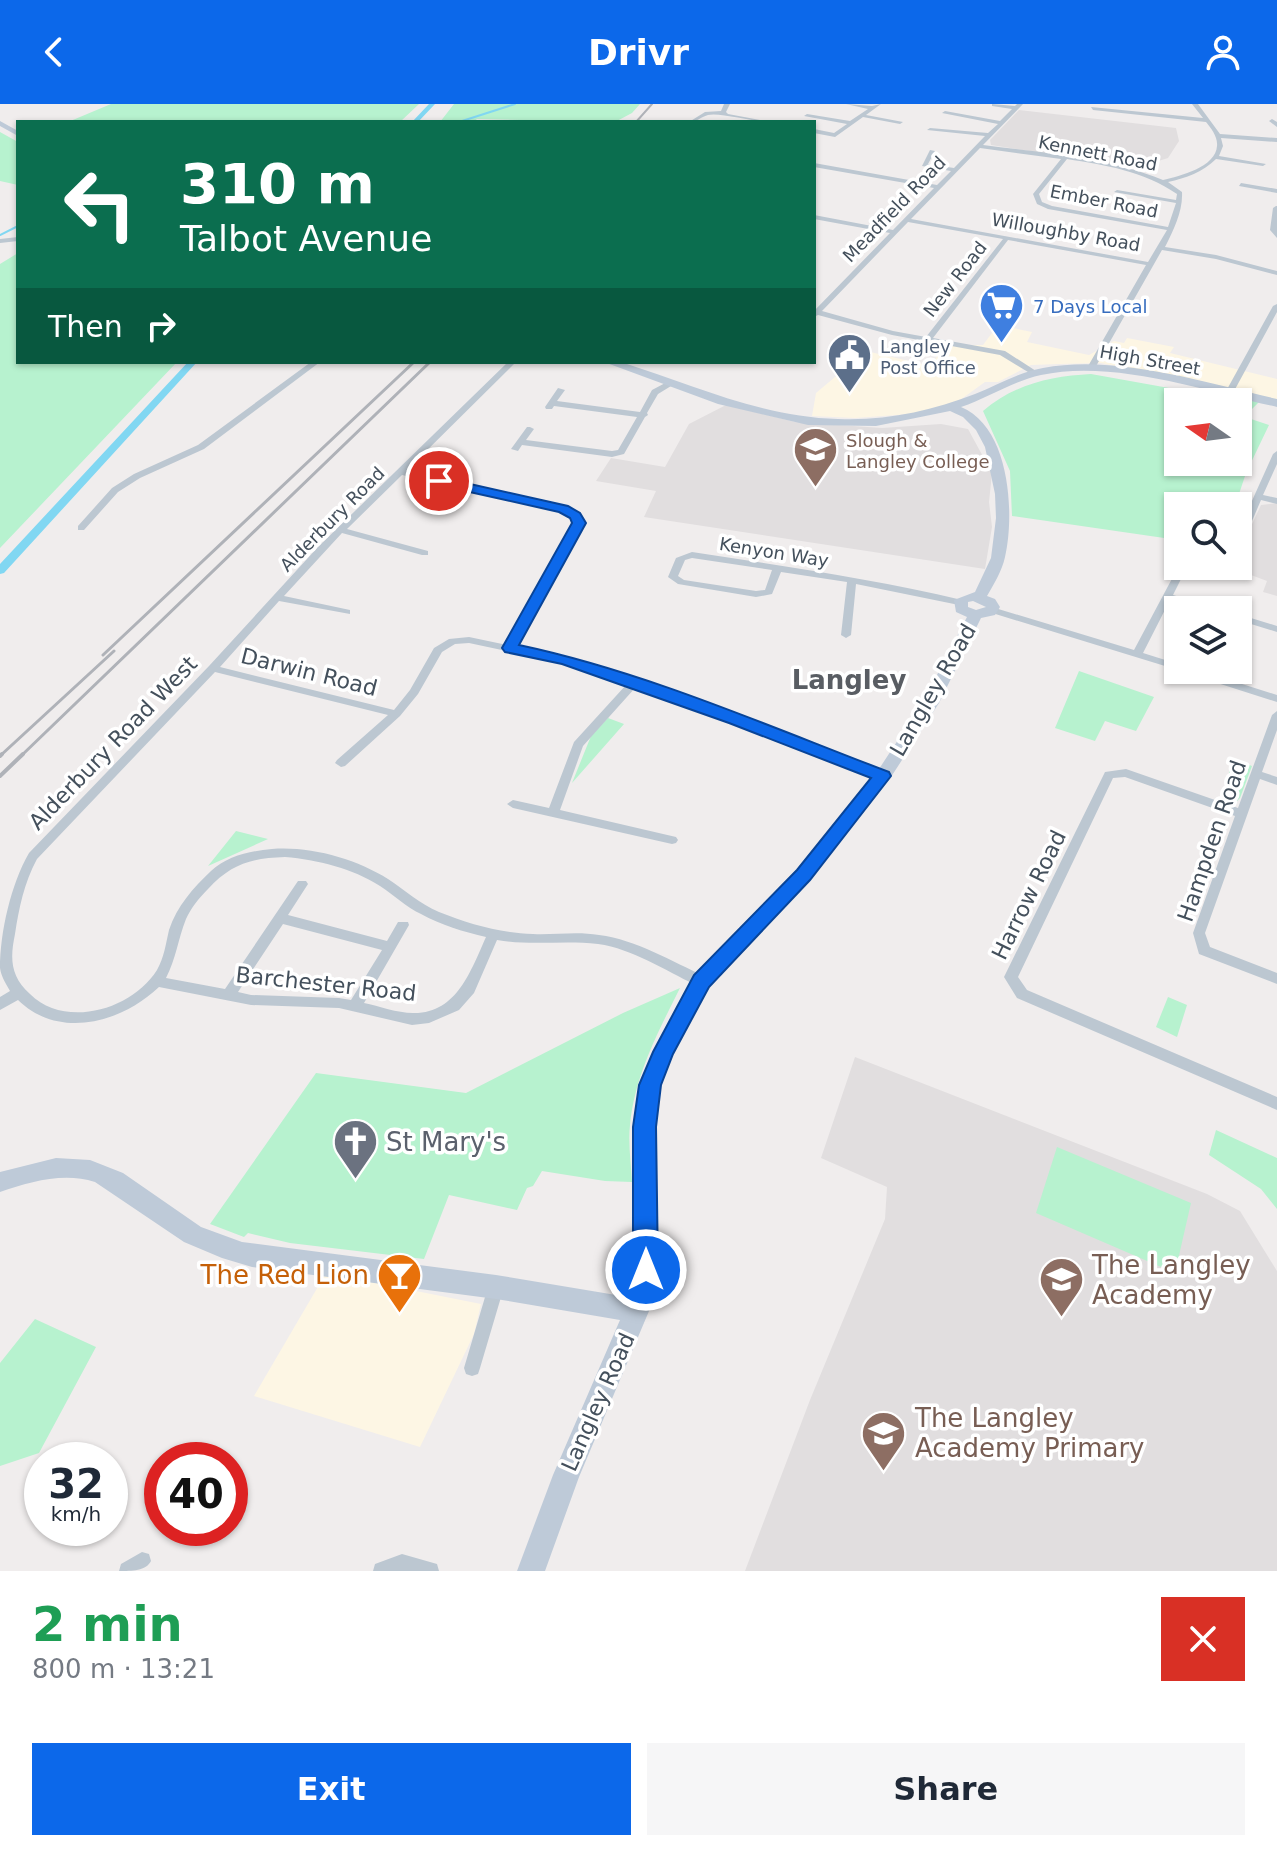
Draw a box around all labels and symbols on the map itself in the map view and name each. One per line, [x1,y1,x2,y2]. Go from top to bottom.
street label: Kennett Road [1037,131,1159,175]
street label: Meadfield Road [838,152,950,266]
street label: Ember Road [1048,180,1160,222]
street label: Willoughby Road [990,209,1142,255]
street label: New Road [919,237,991,321]
supermarket icon: 7 Days Local [978,282,1026,345]
place label: 7 Days Local [1033,296,1147,317]
public building icon: Langley Post Office [825,332,873,395]
place label: Langley Post Office [880,336,976,378]
street label: High Street [1098,341,1202,379]
north arrow [1164,388,1252,476]
school or university icon: Slough & Langley College [791,426,839,489]
place label: Slough & Langley College [846,430,990,472]
pin [405,447,473,515]
street label: Alderbury Road [275,462,389,576]
street label: Kenyon Way [718,533,831,571]
street label: Langley Road [885,619,981,761]
street label: Darwin Road [238,643,380,701]
street label: Alderbury Road West [24,651,202,835]
district label: Langley [792,665,906,695]
street label: Hampden Road [1173,757,1251,925]
street label: Harrow Road [987,826,1071,964]
street label: Barchester Road [234,962,418,1006]
church icon: St Mary's [331,1118,379,1181]
place label: St Mary's [386,1127,506,1157]
position arrow [604,1228,688,1312]
place label: The Langley Academy [1091,1250,1251,1310]
bar icon: The Red Lion [376,1251,424,1314]
school or university icon: The Langley Academy [1037,1256,1085,1319]
place label: The Red Lion [200,1260,369,1290]
street label: Langley Road [556,1329,640,1475]
place label: The Langley Academy Primary [914,1403,1145,1463]
school or university icon: The Langley Academy Primary [860,1409,908,1472]
speed limit sign: 40 [144,1442,248,1546]

